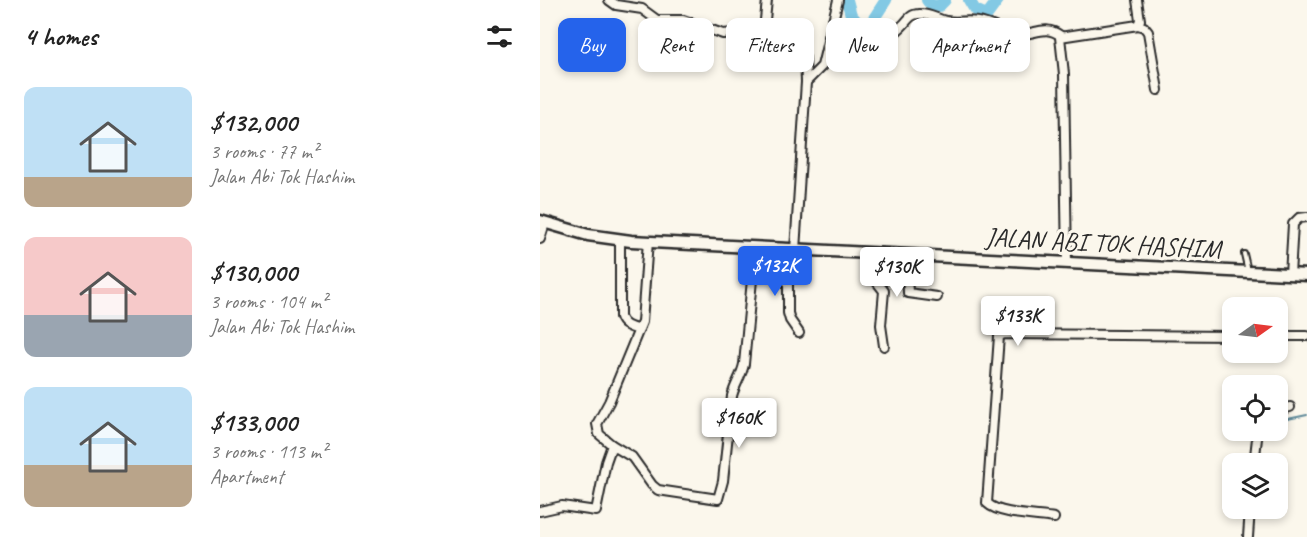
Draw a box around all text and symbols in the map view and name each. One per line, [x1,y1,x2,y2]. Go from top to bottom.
chip: Buy [558,18,626,72]
chip: Rent [638,18,714,72]
chip: Filters [726,18,814,72]
chip: New [826,18,898,72]
chip: Apartment [910,18,1030,72]
text: 4 homes [24,20,97,53]
icon: filters [483,20,516,53]
text: $132,000 [210,106,297,139]
icon: home [72,111,144,183]
text: 3 rooms · 77 m² [210,139,318,164]
text: Jalan Abi Tok Hashim [210,164,354,189]
street label: JALAN ABI TOK HASHIM [983,220,1224,266]
pin: $132K [733,246,817,297]
pin: $130K [855,247,939,298]
text: $132K [752,253,798,278]
text: $130K [874,254,920,279]
text: $130,000 [210,256,297,289]
icon: home [72,261,144,333]
text: 3 rooms · 104 m² [210,289,327,314]
pin: $133K [976,296,1060,347]
north arrow [1222,297,1288,363]
map controls [1222,297,1288,519]
text: $133K [995,303,1041,328]
text: Jalan Abi Tok Hashim [210,314,354,339]
button: locate [1222,375,1288,441]
pin: $160K [697,398,781,449]
text: $160K [716,405,762,430]
text: $133,000 [210,406,297,439]
icon: home [72,411,144,483]
text: 3 rooms · 113 m² [210,439,327,464]
button: layers [1222,453,1288,519]
text: Apartment [210,464,283,489]

